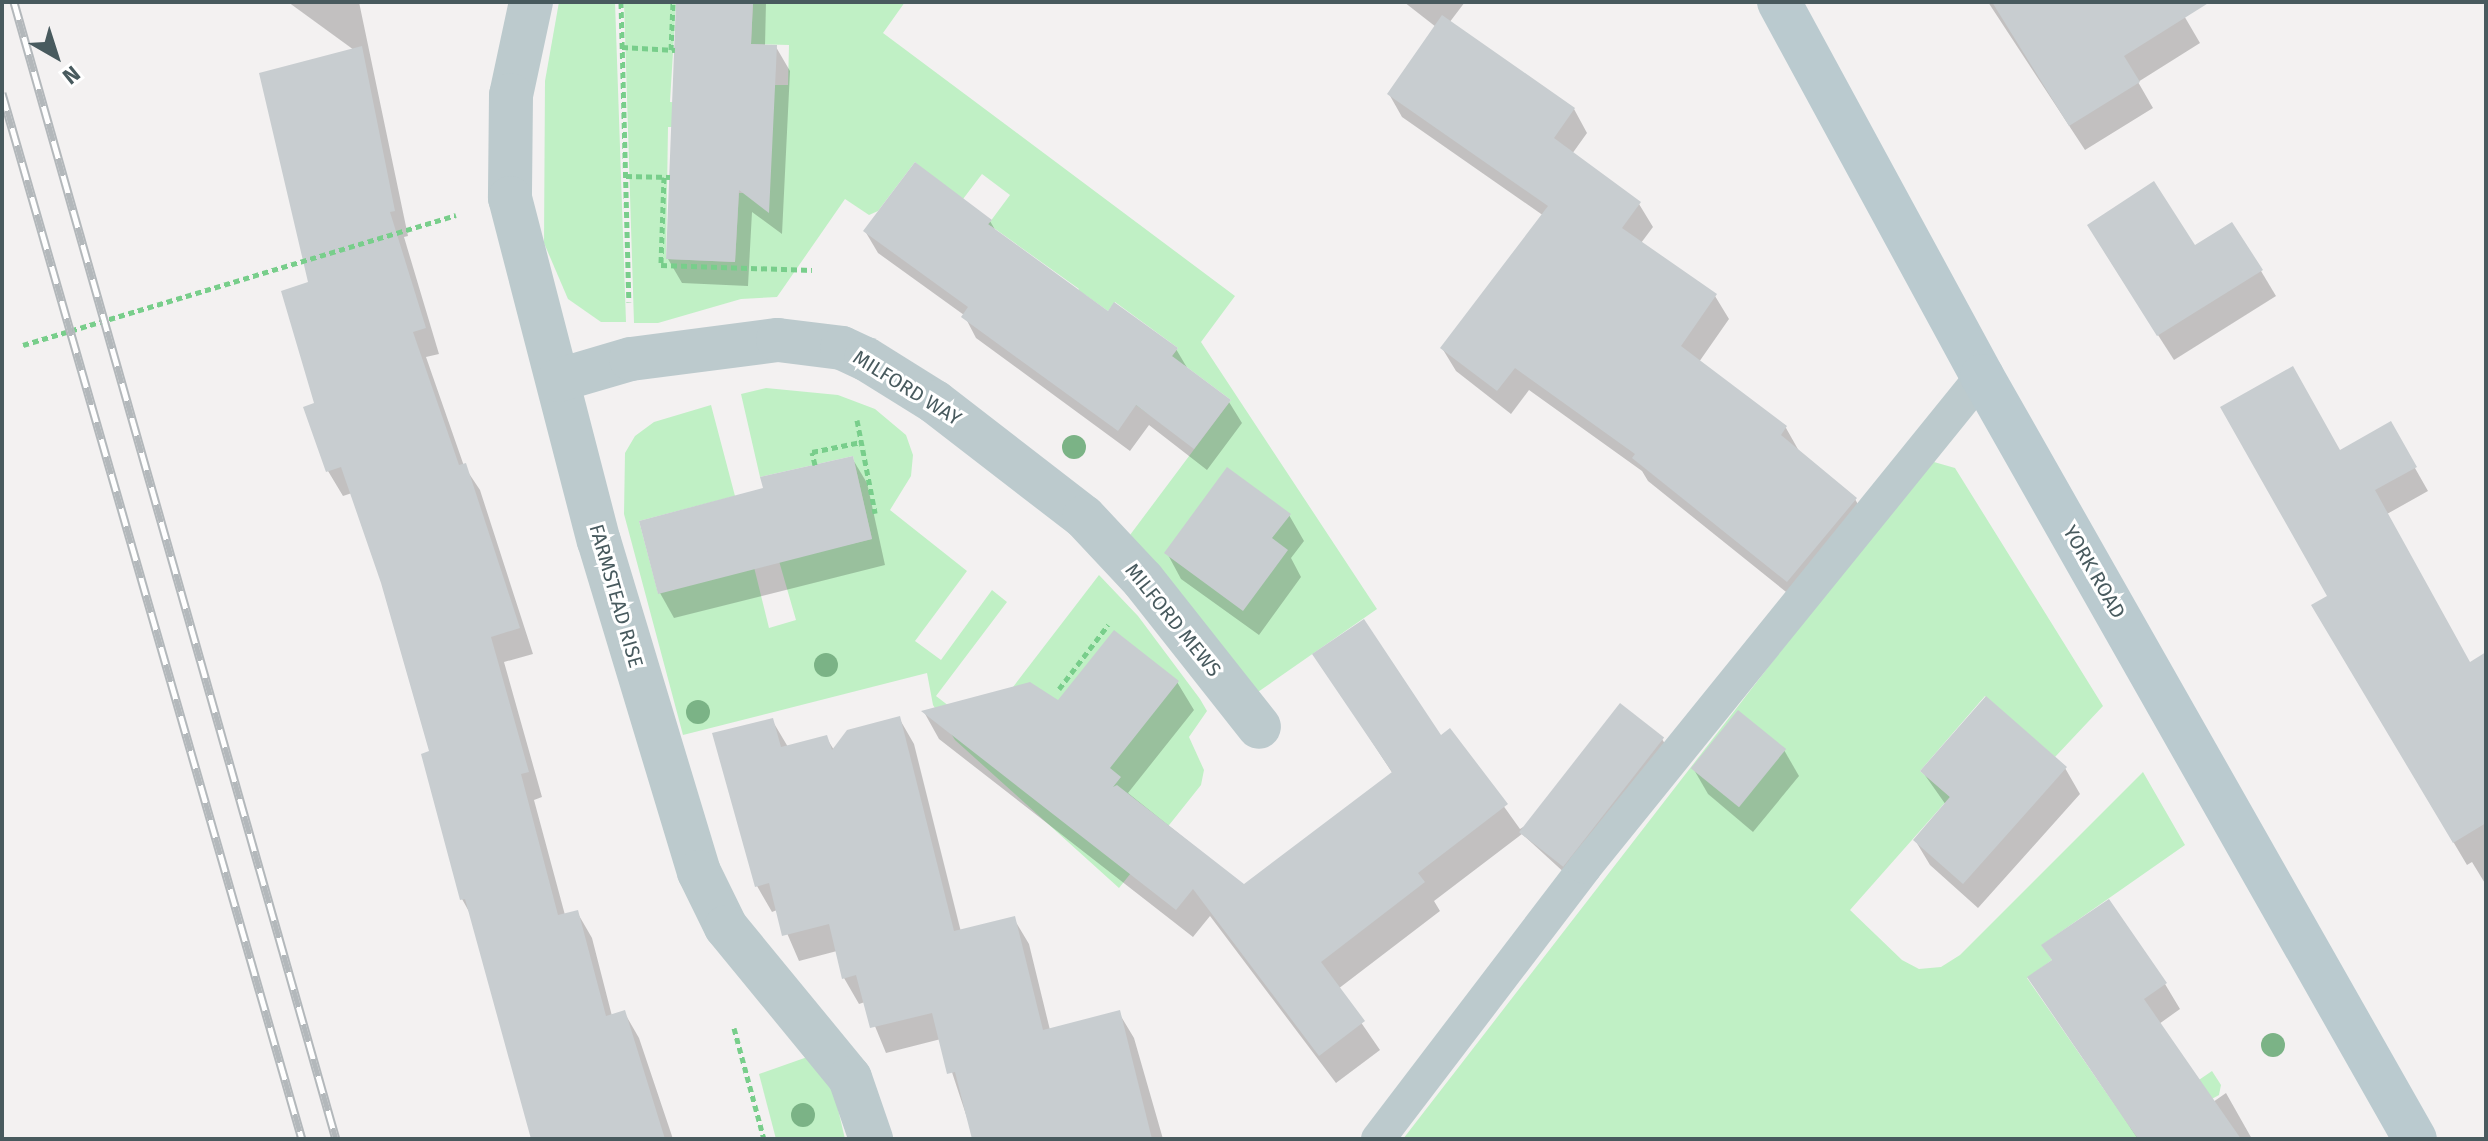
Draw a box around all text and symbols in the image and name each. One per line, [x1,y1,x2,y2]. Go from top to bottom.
north arrow [16,16,96,96]
text: N [57,60,86,90]
street label: MILFORD WAY [848,345,966,431]
street label: FARMSTEAD RISE [584,521,648,671]
street label: YORK ROAD [2058,521,2130,623]
street label: MILFORD MEWS [1120,559,1226,681]

